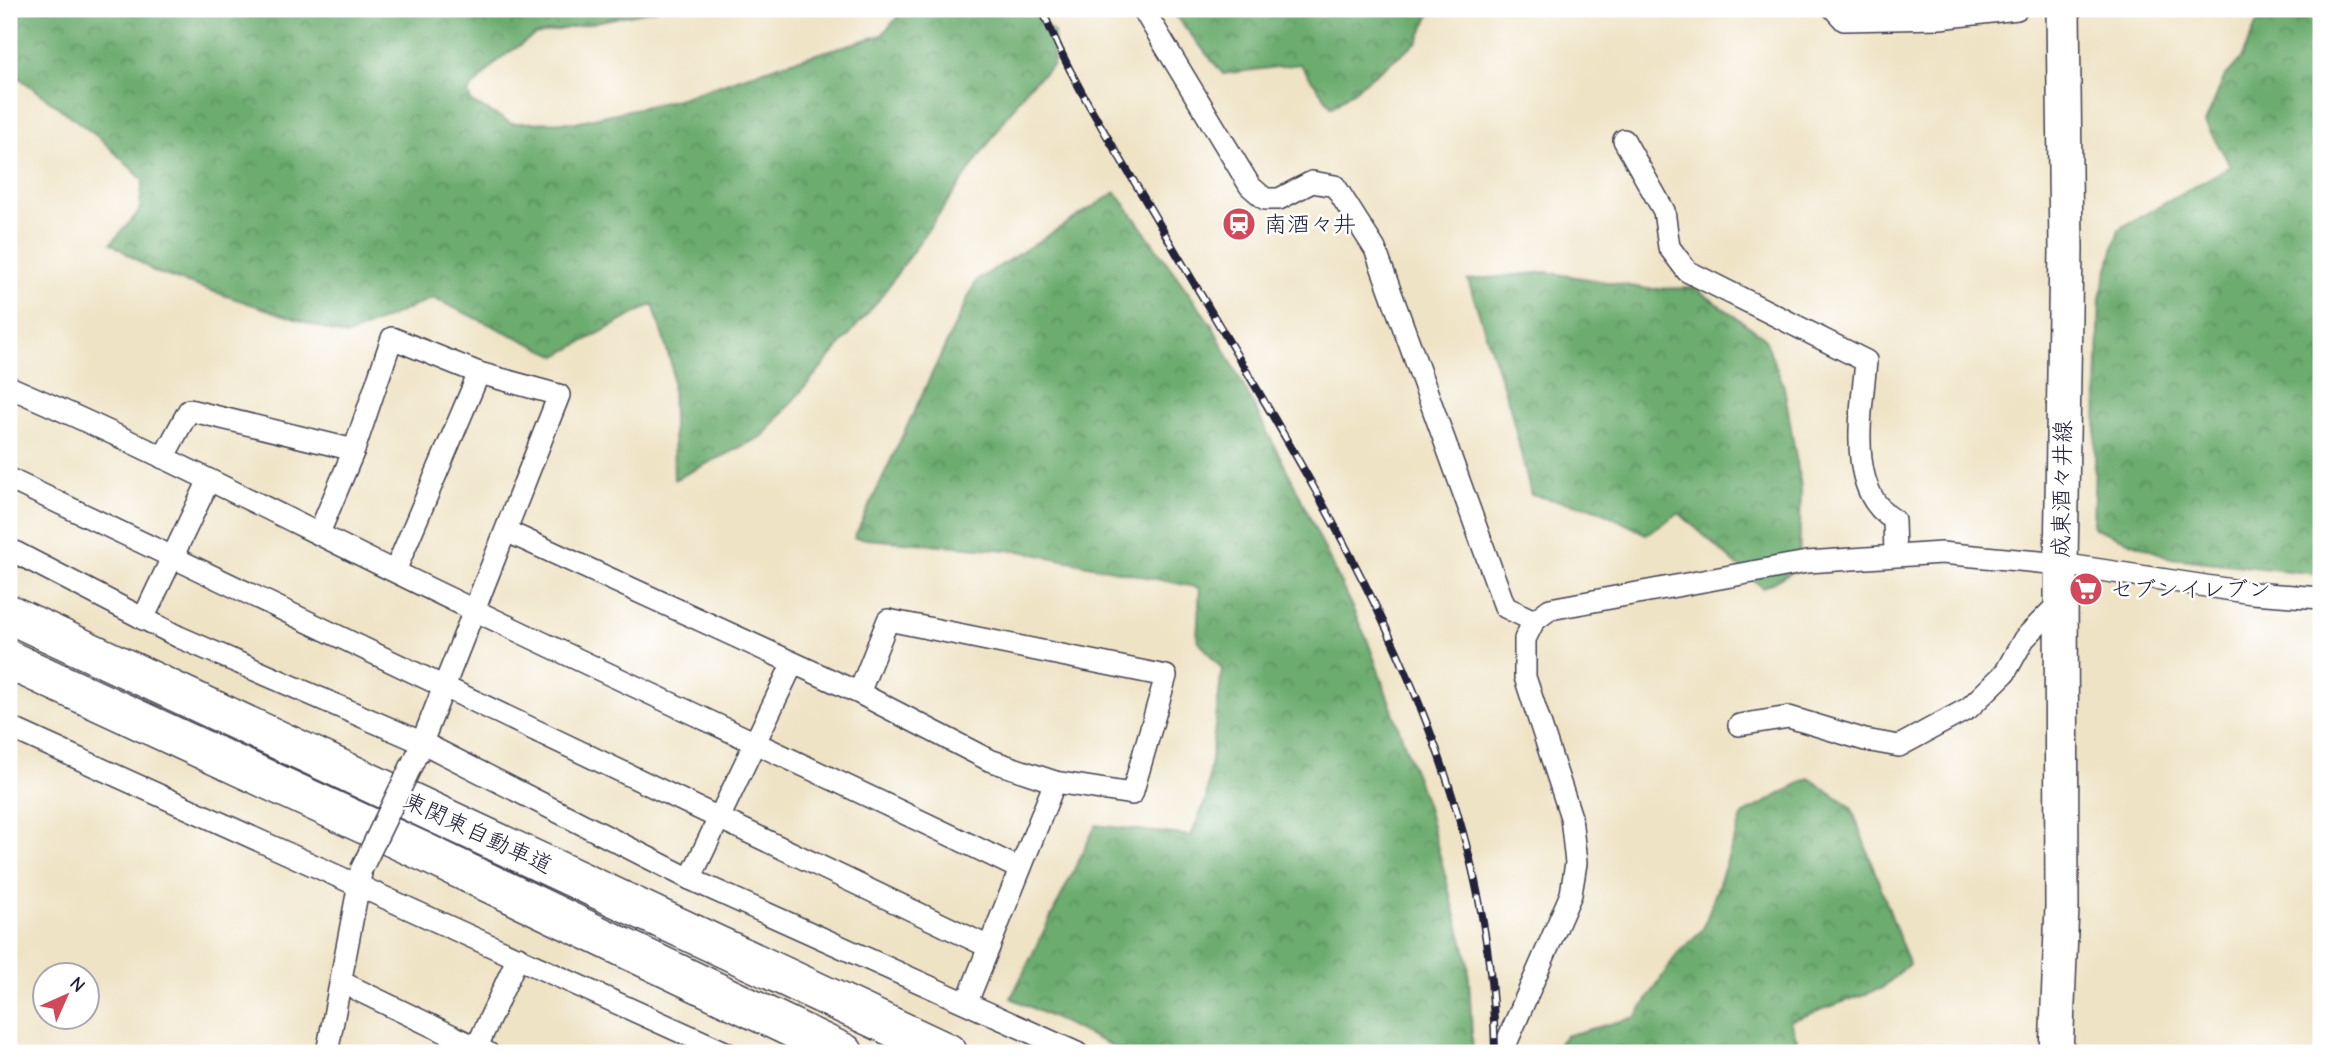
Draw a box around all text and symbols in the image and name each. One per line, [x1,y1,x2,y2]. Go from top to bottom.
station icon: 南酒々井 [1220,205,1258,243]
place label: 南酒々井 [1264,211,1356,238]
street label: 成東酒々井線 [2047,420,2077,558]
supermarket icon: セブンイレブン [2067,570,2105,608]
place label: セブンイレブン [2110,576,2271,603]
street label: 東関東自動車道 [399,787,557,879]
north arrow [32,960,102,1030]
text: N [65,973,89,997]

